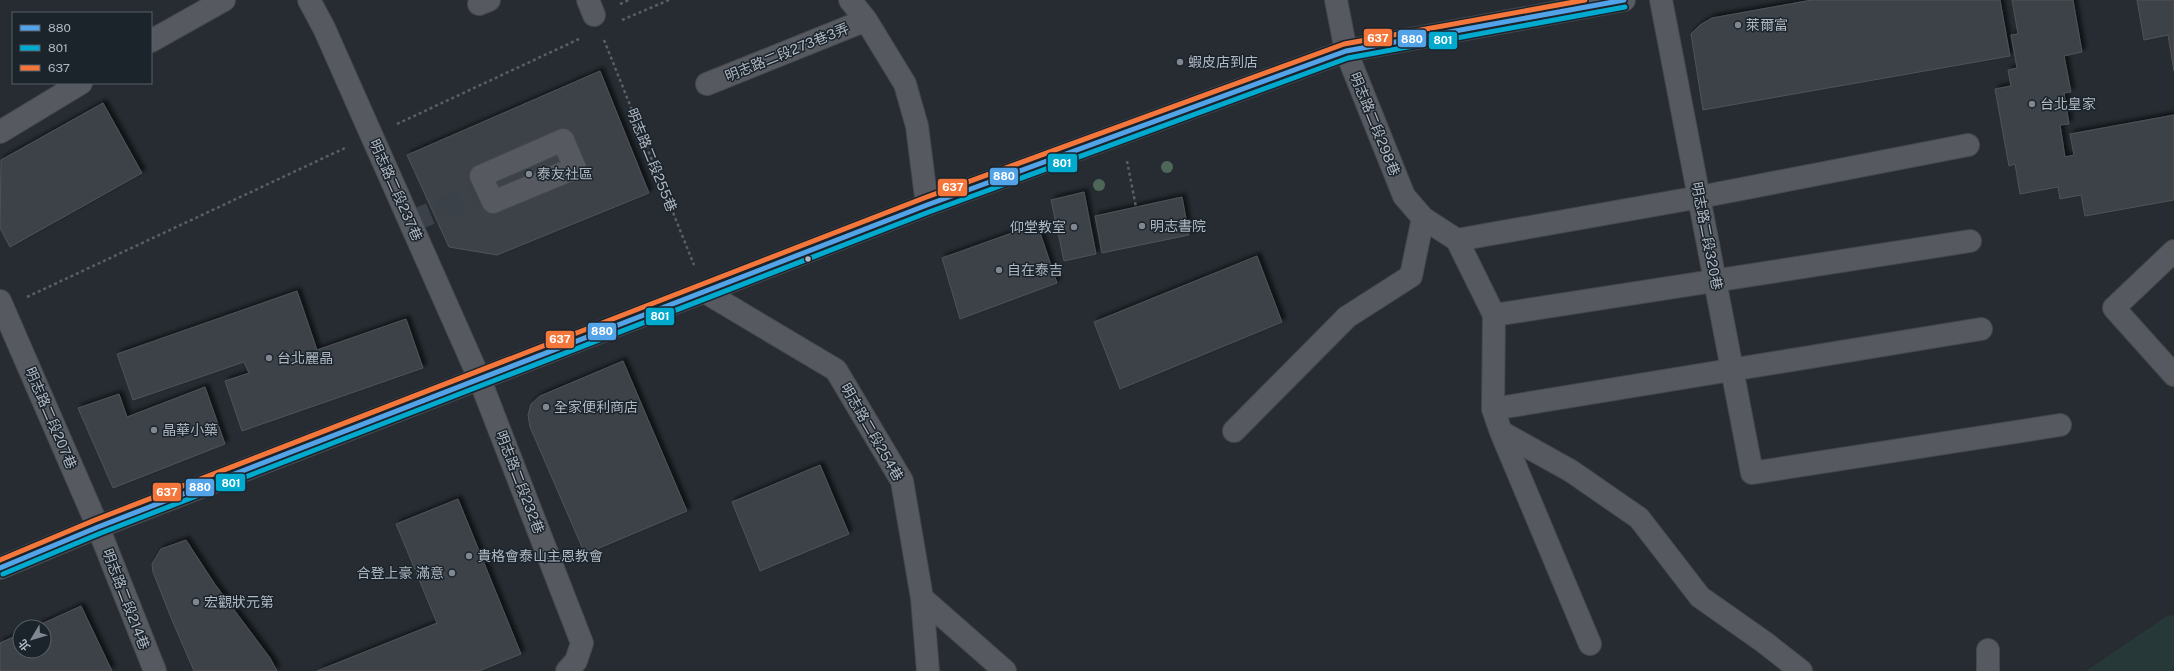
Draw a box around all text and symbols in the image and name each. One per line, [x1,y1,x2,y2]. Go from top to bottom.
legend [12,12,152,84]
place label: 萊爾富 [1746,17,1788,33]
street label: 明志路二段273巷3弄 [723,20,851,84]
marker: 萊爾富 [1733,20,1743,30]
text: 880 [48,21,71,35]
line badge: 637 [1363,28,1393,47]
line badge: 880 [1397,29,1427,48]
line badge: 801 [1428,31,1458,50]
text: 637 [1367,32,1389,44]
text: 880 [1401,33,1423,45]
text: 801 [1433,34,1453,46]
text: 801 [48,41,68,55]
place label: 蝦皮店到店 [1188,54,1258,70]
marker: 蝦皮店到店 [1175,57,1185,67]
text: 637 [48,61,70,75]
street label: 明志路二段298巷 [1347,70,1403,178]
place label: 台北皇家 [2040,96,2096,112]
marker: 台北皇家 [2027,99,2037,109]
street label: 明志路二段255巷 [624,106,680,214]
street label: 明志路二段237巷 [366,137,426,243]
line badge: 801 [1047,153,1078,173]
text: 801 [1052,157,1072,169]
place label: 泰友社區 [537,166,593,182]
line badge: 880 [989,167,1019,186]
marker: 泰友社區 [524,169,534,179]
text: 880 [993,170,1015,182]
line badge: 637 [937,178,968,197]
text: 637 [942,181,964,193]
street label: 明志路二段320巷 [1689,181,1725,291]
place label: 明志書院 [1150,218,1206,234]
place label: 仰堂教室 [1010,219,1066,235]
marker: 明志書院 [1137,221,1147,231]
marker: 仰堂教室 [1069,222,1079,232]
unlabelled marker [803,254,813,264]
place label: 自在泰吉 [1007,262,1063,278]
marker: 自在泰吉 [994,265,1004,275]
line badge: 801 [645,307,675,326]
text: 801 [650,310,670,322]
line badge: 880 [587,322,617,341]
text: 880 [591,325,613,337]
line badge: 637 [545,330,575,349]
text: 637 [549,333,571,345]
place label: 台北麗晶 [277,350,333,366]
marker: 台北麗晶 [264,353,274,363]
street label: 明志路二段207巷 [22,365,80,471]
street label: 明志路二段254巷 [838,380,906,484]
place label: 全家便利商店 [554,399,638,415]
marker: 全家便利商店 [541,402,551,412]
place label: 晶華小築 [162,422,218,438]
marker: 晶華小築 [149,425,159,435]
street label: 明志路二段232巷 [493,428,547,536]
line badge: 801 [215,473,246,492]
text: 801 [221,477,241,489]
line badge: 880 [185,478,215,497]
text: 880 [189,481,211,493]
line badge: 637 [152,482,182,502]
text: 637 [156,486,178,498]
street label: 明志路二段214巷 [99,546,153,652]
place label: 貴格會泰山主恩教會 [477,548,603,564]
marker: 貴格會泰山主恩教會 [464,551,474,561]
place label: 合登上豪 滿意 [357,565,444,581]
marker: 合登上豪 滿意 [447,568,457,578]
place label: 宏觀狀元第 [204,594,274,610]
marker: 宏觀狀元第 [191,597,201,607]
north arrow [12,619,52,659]
text: 北 [16,637,32,653]

